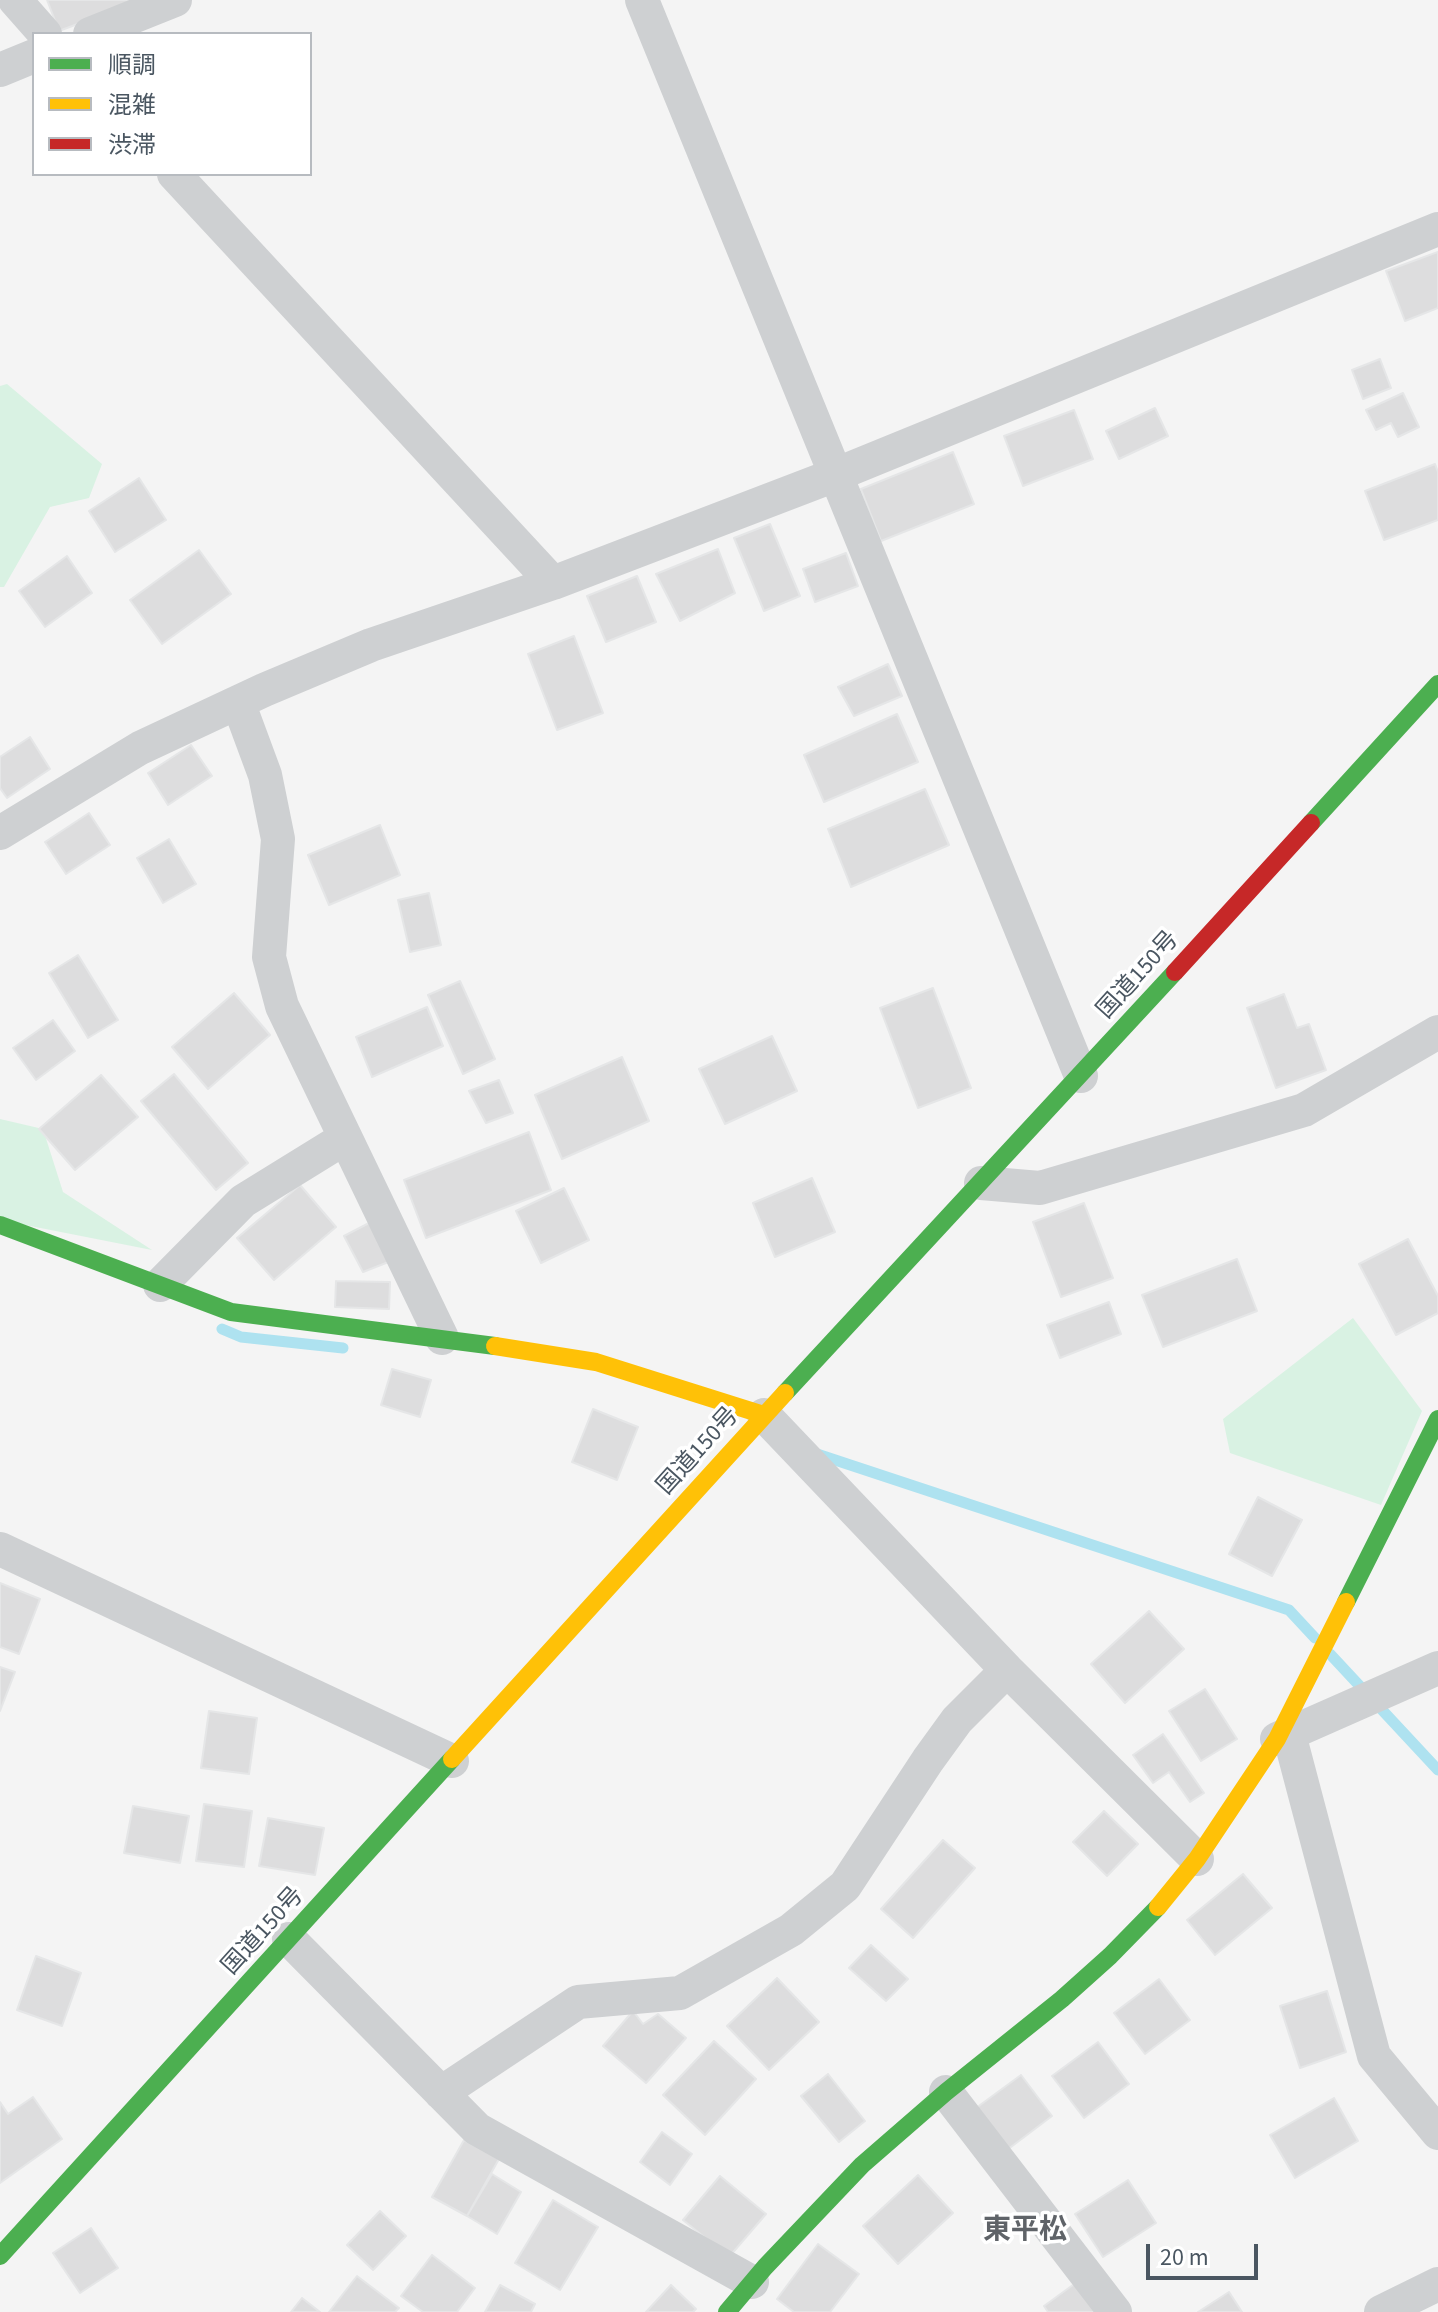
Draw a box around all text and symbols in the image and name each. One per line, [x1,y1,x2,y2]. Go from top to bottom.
legend [32,32,312,176]
text: 順調 [108,48,156,83]
text: 混雑 [108,88,156,123]
text: 渋滞 [108,128,156,163]
street label: 国道150号 [1092,926,1186,1026]
street label: 国道150号 [652,1402,746,1502]
street label: 国道150号 [217,1882,311,1982]
district label: 東平松 [983,2215,1067,2249]
scale bar [1150,2228,1262,2278]
text: 20 m [1160,2240,1209,2275]

